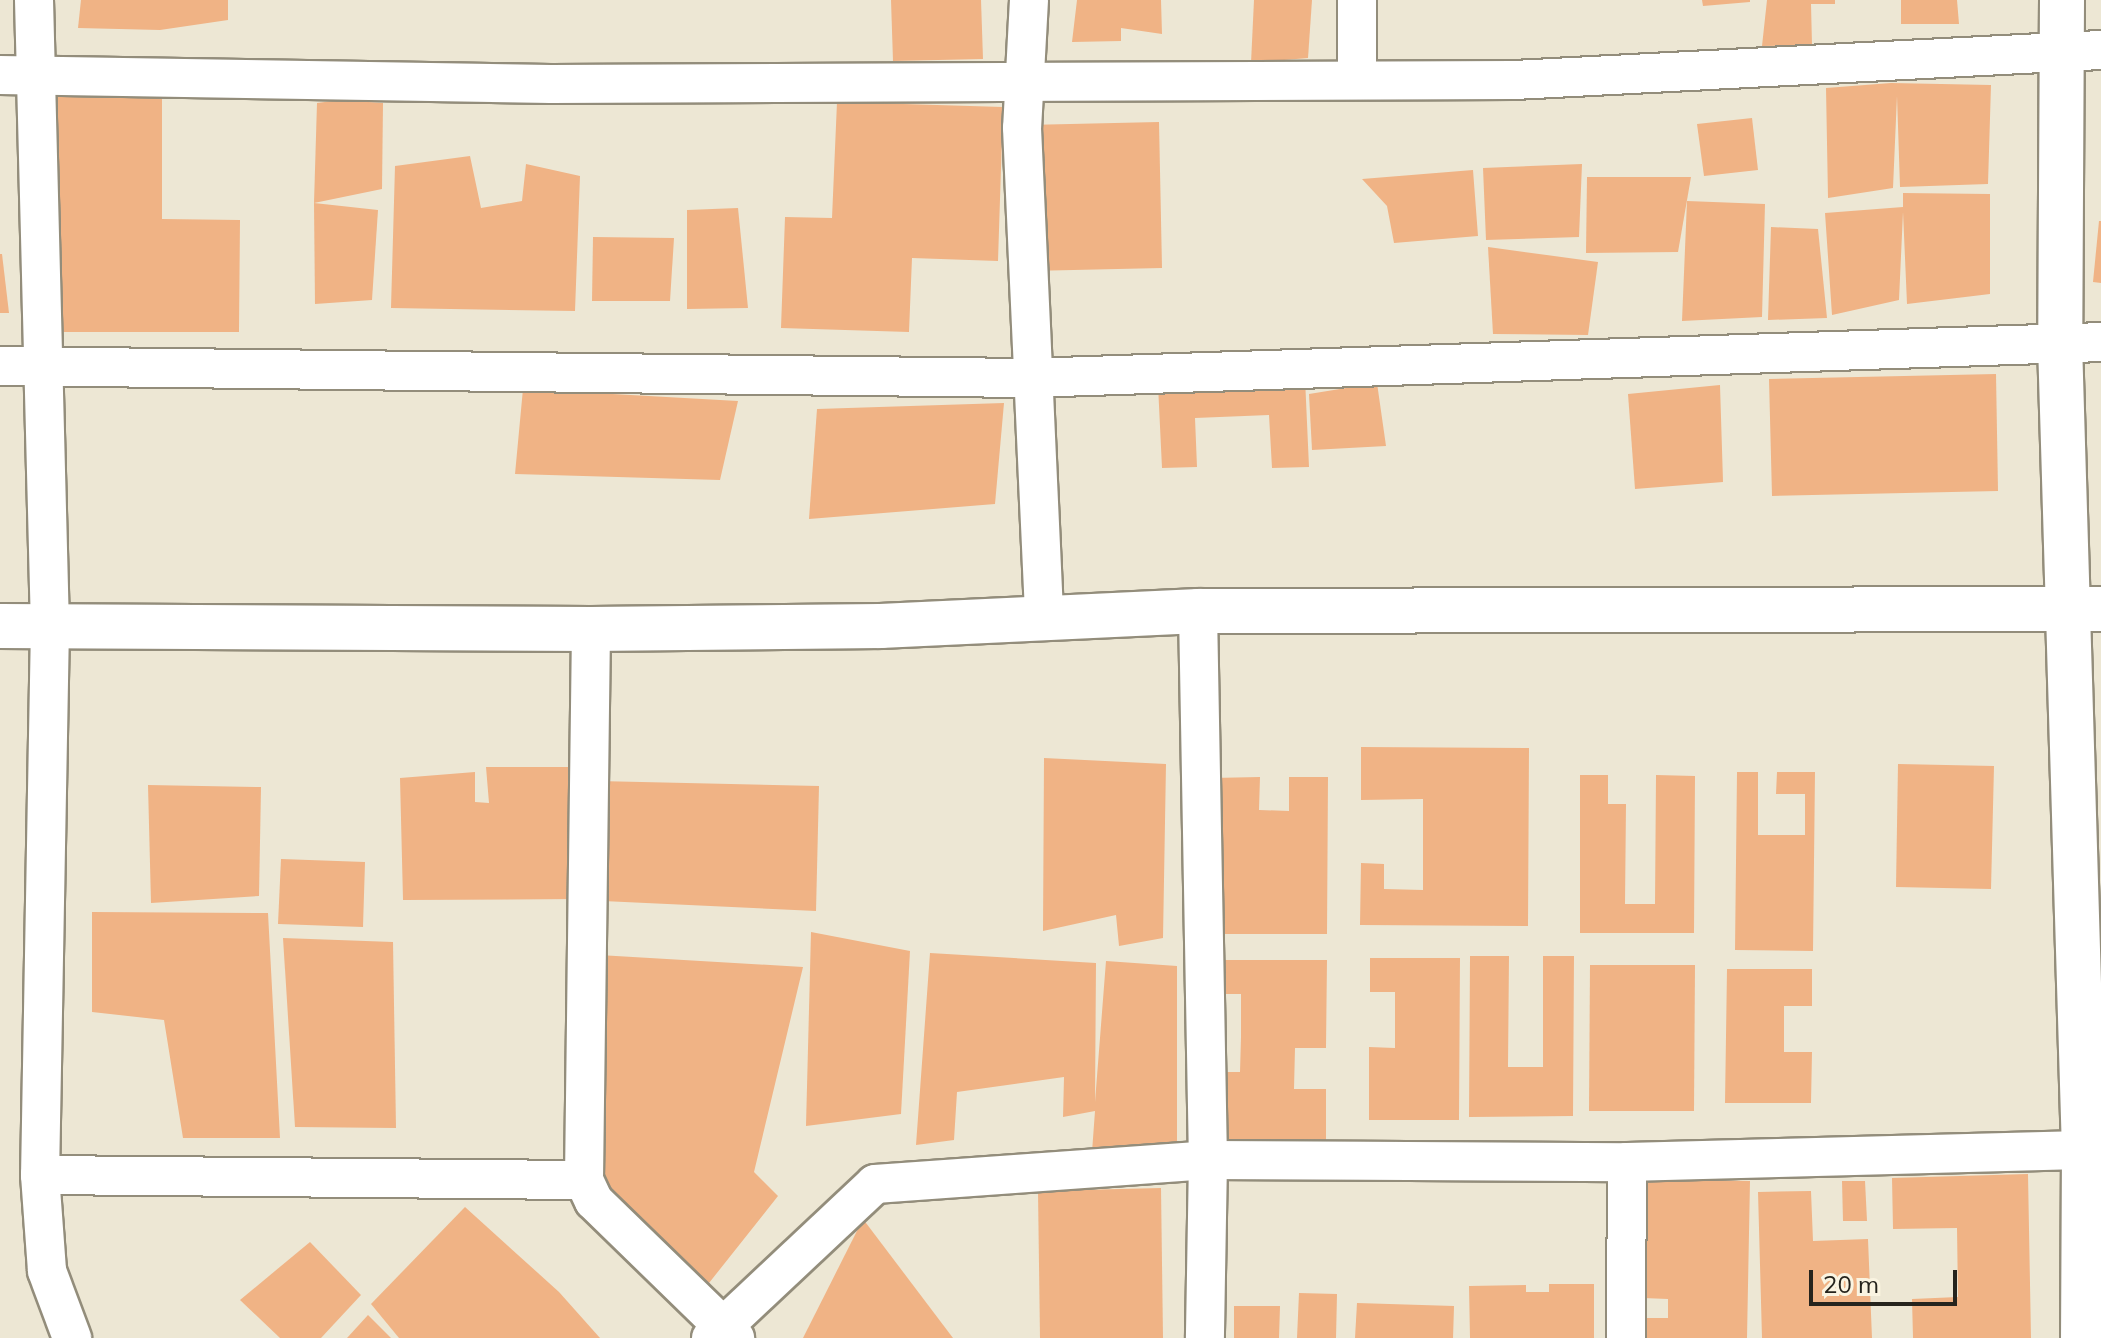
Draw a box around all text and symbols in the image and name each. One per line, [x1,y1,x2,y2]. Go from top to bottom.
scale bar [1813,1254,1961,1304]
text: 20 m [1823,1269,1879,1299]

